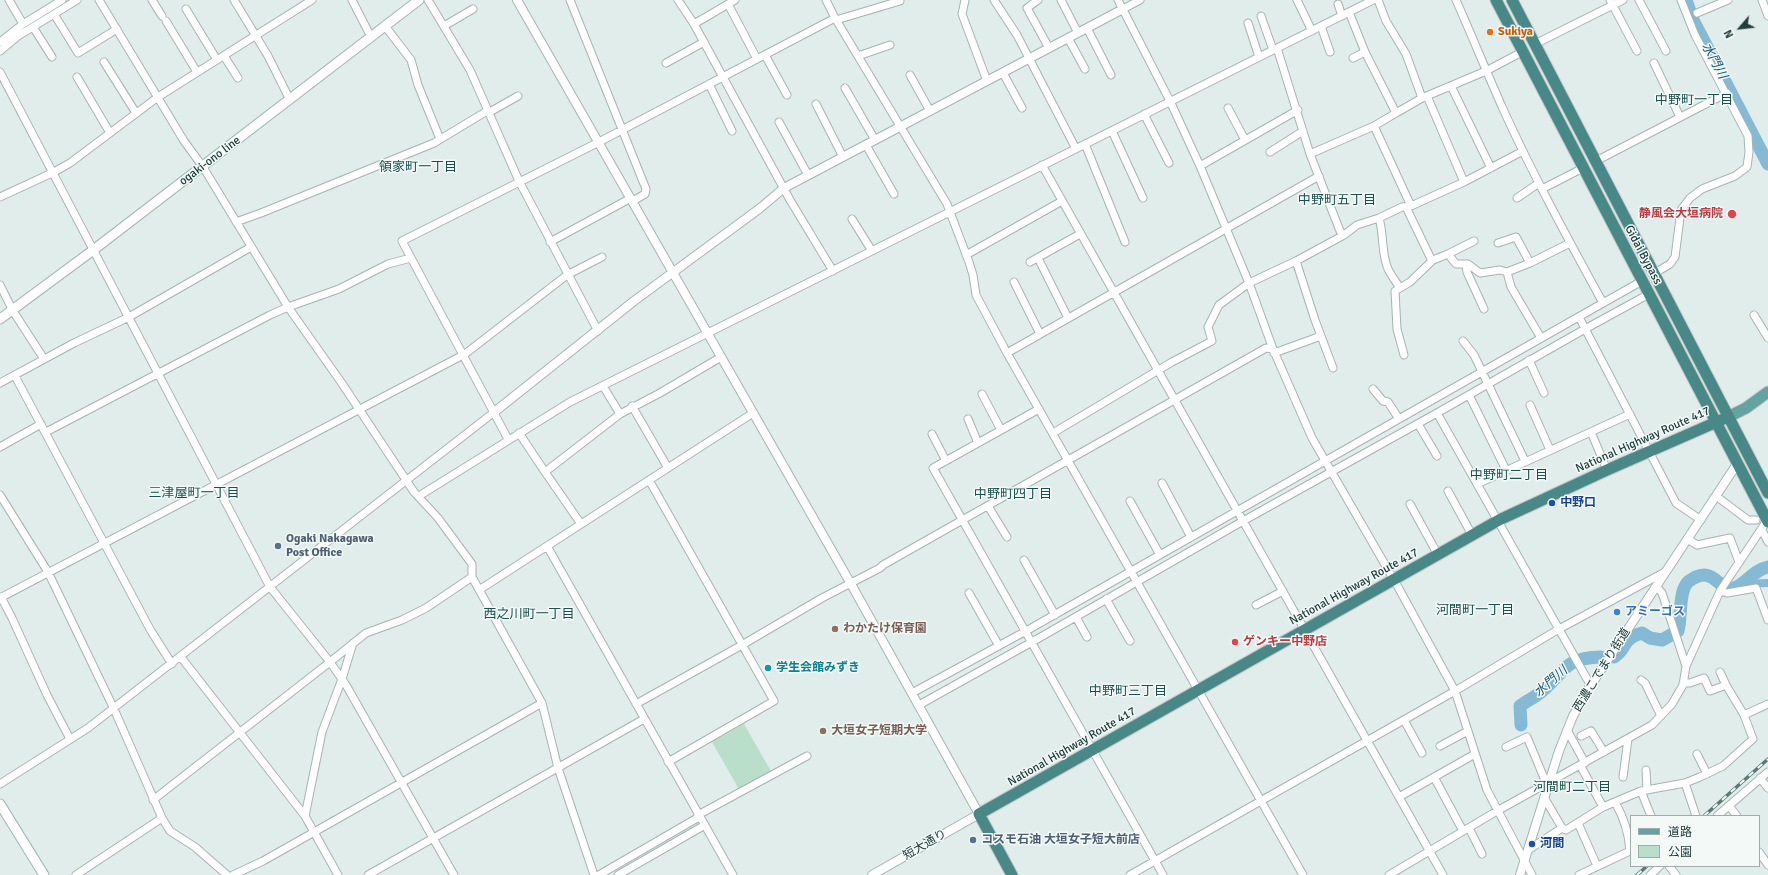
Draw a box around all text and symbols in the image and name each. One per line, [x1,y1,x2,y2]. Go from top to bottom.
north arrow [1720,8,1760,48]
place label: Sukiya [1498,25,1533,39]
marker: Sukiya [1485,27,1495,37]
text: N [1721,27,1736,40]
water label: 水門川 [1698,40,1730,82]
district label: 中野町一丁目 [1655,93,1733,109]
street label: ogaki-ono line [177,133,243,189]
district label: 領家町一丁目 [379,160,457,176]
district label: 中野町五丁目 [1298,193,1376,209]
place label: 静風会大垣病院 [1639,207,1723,221]
marker: 静風会大垣病院 [1726,208,1738,220]
street label: Gidai Bypass [1621,223,1665,287]
street label: National Highway Route 417 [1574,404,1712,476]
district label: 中野町二丁目 [1470,468,1548,484]
district label: 三津屋町一丁目 [149,486,239,502]
district label: 中野町四丁目 [974,487,1052,503]
place label: 中野口 [1560,496,1596,510]
marker: 中野口 [1547,498,1557,508]
place label: Ogaki Nakagawa Post Office [286,532,374,560]
marker: Ogaki Nakagawa Post Office [273,541,283,551]
street label: National Highway Route 417 [1287,545,1421,629]
district label: 河間町一丁目 [1436,603,1514,619]
place label: アミーゴス [1625,605,1685,619]
district label: 西之川町一丁目 [484,607,574,623]
marker: アミーゴス [1612,607,1622,617]
place label: わかたけ保育園 [843,622,927,636]
marker: わかたけ保育園 [830,624,840,634]
street label: 西濃こでまり街道 [1570,625,1634,715]
place label: ゲンキー中野店 [1243,635,1327,649]
marker: ゲンキー中野店 [1230,637,1240,647]
place label: 学生会館みずき [776,661,860,675]
marker: 学生会館みずき [763,663,773,673]
water label: 水門川 [1531,663,1571,701]
district label: 中野町三丁目 [1089,684,1167,700]
street label: National Highway Route 417 [1005,704,1139,790]
place label: 大垣女子短期大学 [831,724,927,738]
marker: 大垣女子短期大学 [818,726,828,736]
district label: 河間町二丁目 [1533,780,1611,796]
legend [1630,815,1760,867]
text: 道路 [1668,825,1692,840]
street label: 短大通り [901,827,949,863]
place label: コスモ石油 大垣女子短大前店 [981,833,1140,847]
marker: コスモ石油 大垣女子短大前店 [968,835,978,845]
place label: 河間 [1540,837,1564,851]
marker: 河間 [1527,839,1537,849]
text: 公園 [1668,845,1692,860]

